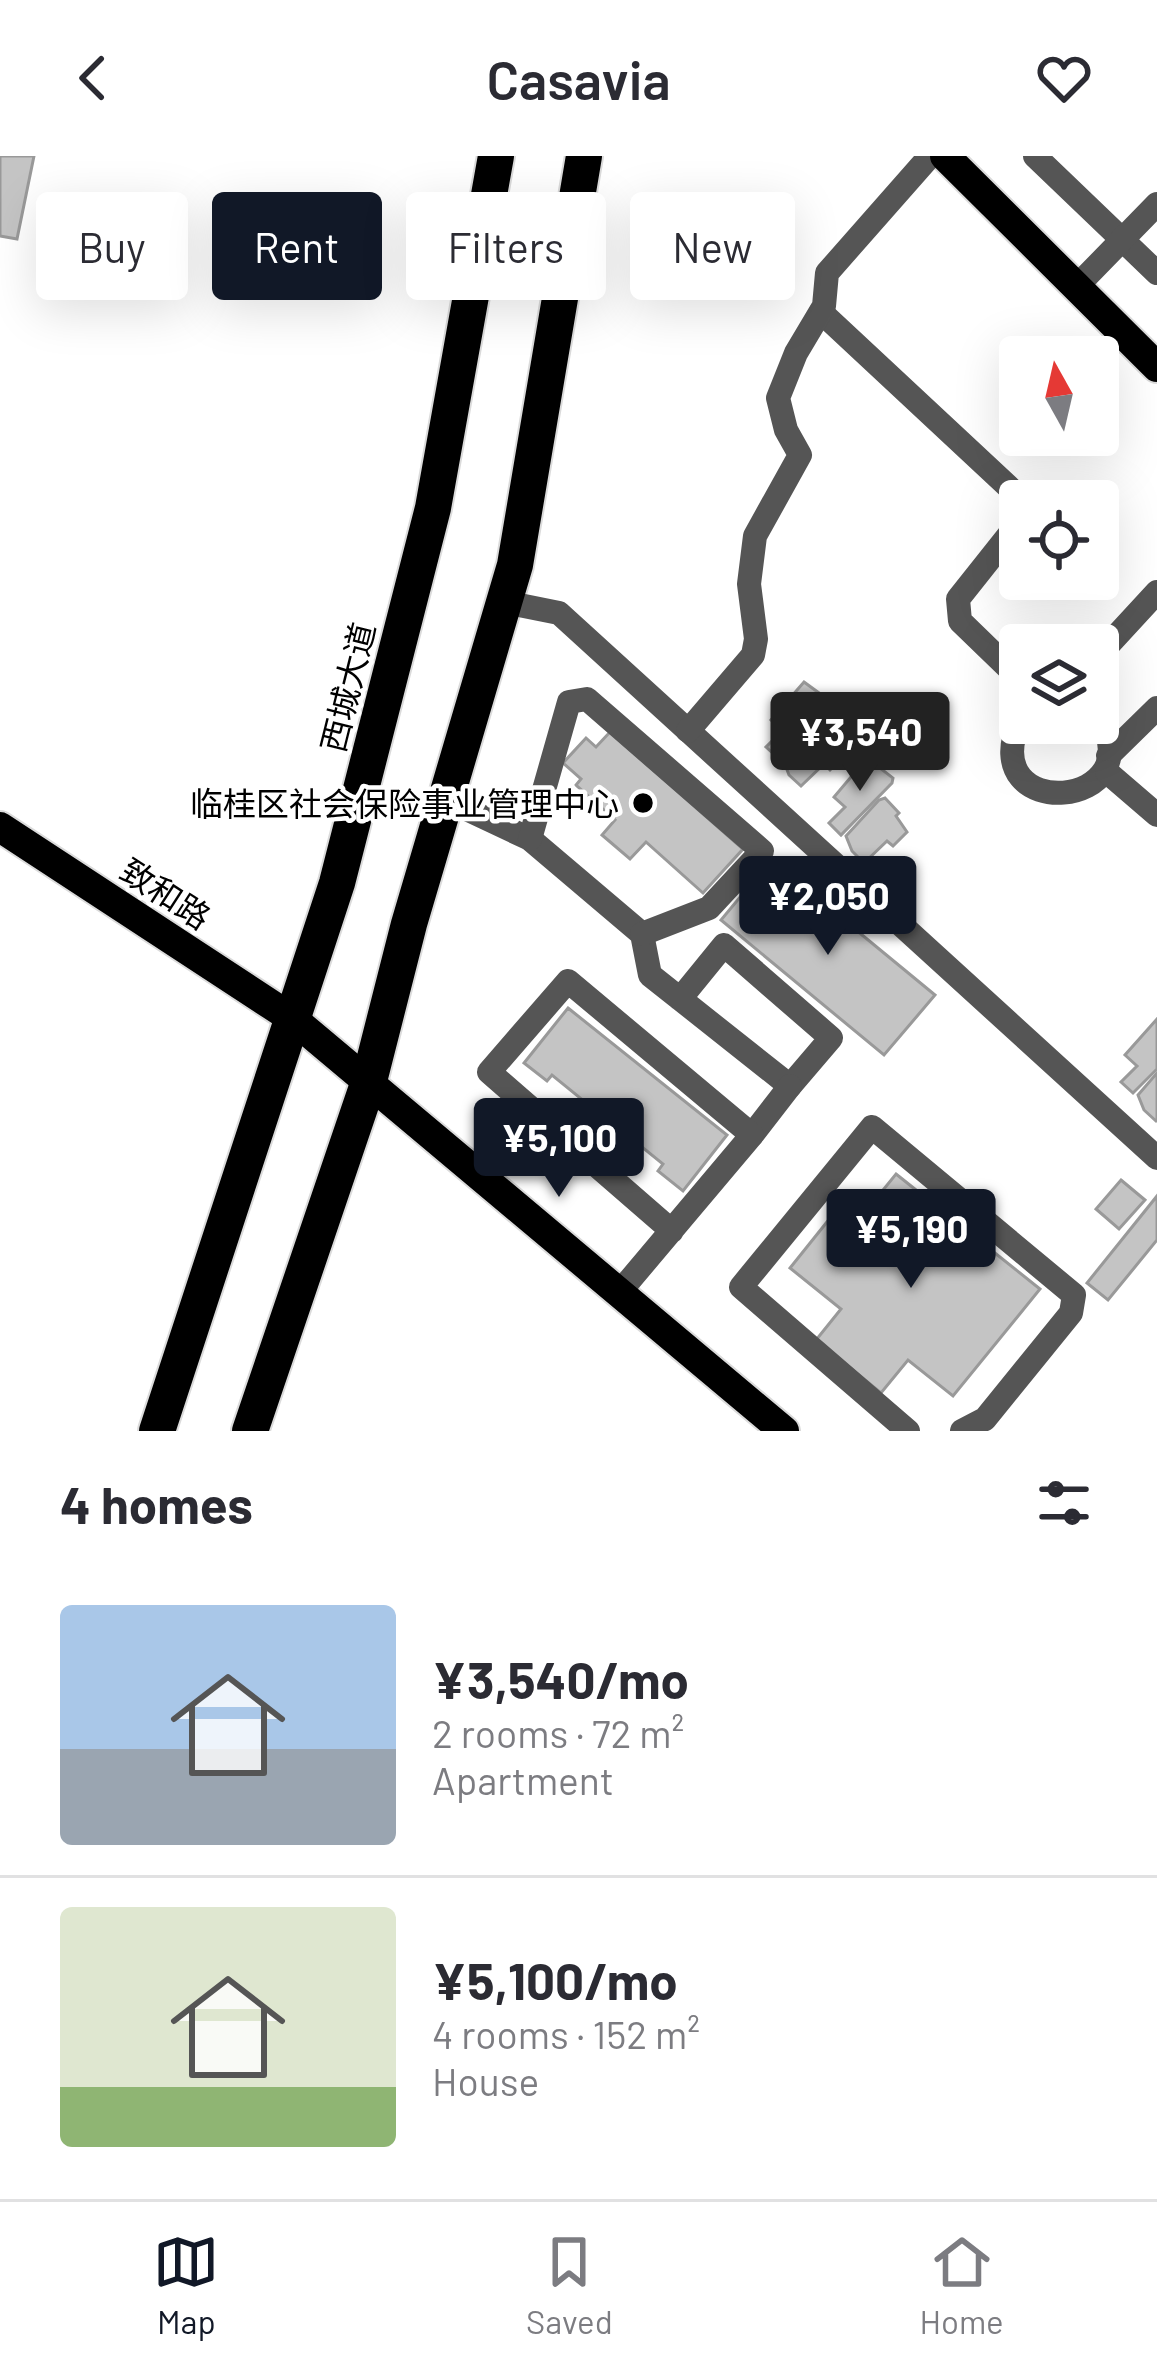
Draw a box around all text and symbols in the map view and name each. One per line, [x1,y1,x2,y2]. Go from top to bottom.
icon: back [60,45,126,111]
icon: heart [1031,45,1097,111]
text: Casavia [486,46,671,111]
chip: Buy [36,192,188,300]
chip: Rent [212,192,382,300]
chip: Filters [406,192,606,300]
chip: New [630,192,795,300]
north arrow [999,336,1119,456]
map controls [999,336,1119,744]
button: locate [999,480,1119,600]
street label: 西城大道 [312,618,382,756]
button: layers [999,624,1119,744]
pin: ¥3,540 [762,692,958,794]
text: ¥3,540 [798,707,923,754]
place label: 临桂区社会保险事业管理中心 [190,783,619,823]
marker: 临桂区社会保险事业管理中心 [630,790,656,816]
street label: 致和路 [114,849,218,937]
pin: ¥2,050 [730,856,926,958]
text: ¥2,050 [766,871,890,918]
pin: ¥5,100 [461,1098,657,1200]
text: ¥5,100 [501,1113,617,1160]
pin: ¥5,190 [813,1189,1009,1291]
text: ¥5,190 [854,1204,968,1251]
icon: filters [1031,1470,1097,1536]
text: 4 homes [60,1473,253,1534]
text: ¥3,540/mo [432,1648,689,1709]
icon: home [156,1653,300,1797]
text: 2 rooms · 72 m² [432,1709,684,1756]
text: Apartment [432,1756,614,1803]
text: ¥5,100/mo [432,1949,678,2010]
icon: home [156,1955,300,2099]
text: 4 rooms · 152 m² [432,2010,700,2057]
text: House [432,2057,539,2104]
tab: Map [153,2229,219,2341]
tab: Saved [526,2229,613,2341]
tab: Home [919,2229,1004,2341]

